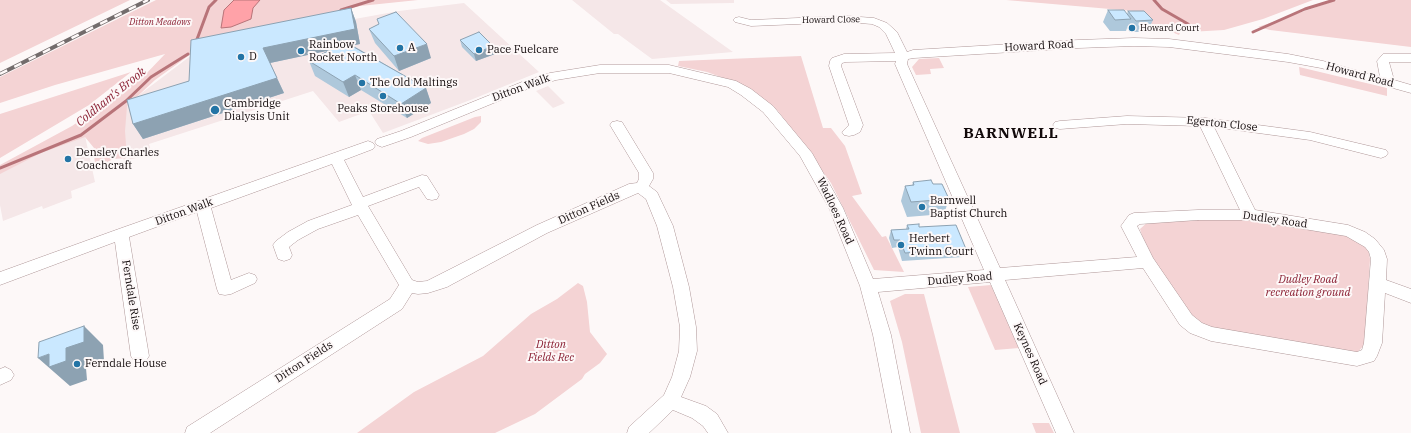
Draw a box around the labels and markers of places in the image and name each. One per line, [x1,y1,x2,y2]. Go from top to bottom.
marker: Howard Court [1127,23,1137,33]
place label: Howard Court [1140,23,1199,33]
place label: Rainbow Rocket North [309,38,377,64]
place label: A [408,41,416,55]
marker: A [395,43,405,53]
place label: Pace Fuelcare [487,43,559,57]
marker: Pace Fuelcare [474,45,484,55]
marker: Rainbow Rocket North [296,46,306,56]
place label: D [249,50,257,64]
marker: D [236,52,246,62]
place label: The Old Maltings [370,76,458,90]
marker: The Old Maltings [357,78,367,88]
marker: Peaks Storehouse [378,91,388,101]
place label: Cambridge Dialysis Unit [224,97,290,123]
place label: Peaks Storehouse [337,102,429,116]
marker: Cambridge Dialysis Unit [209,104,221,116]
place label: Densley Charles Coachcraft [76,146,159,172]
marker: Densley Charles Coachcraft [63,154,73,164]
place label: Barnwell Baptist Church [930,194,1007,220]
marker: Barnwell Baptist Church [917,202,927,212]
place label: Herbert Twinn Court [909,232,974,258]
marker: Herbert Twinn Court [896,240,906,250]
place label: Ferndale House [85,357,167,371]
marker: Ferndale House [72,359,82,369]

